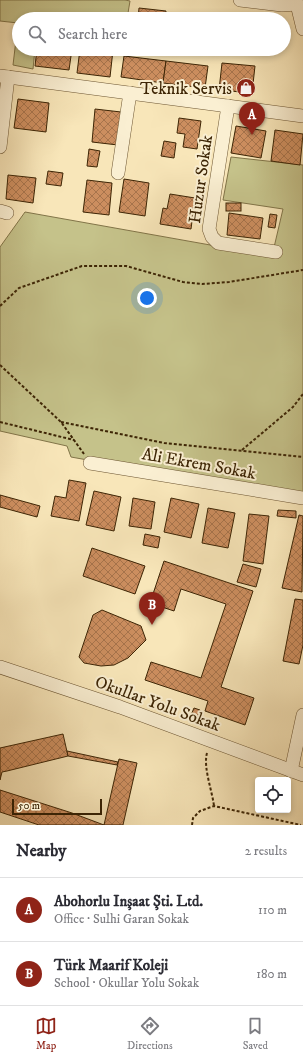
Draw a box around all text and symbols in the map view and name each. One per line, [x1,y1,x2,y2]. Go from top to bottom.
search box [12,12,291,56]
icon: search [26,23,48,45]
text: Search here [58,25,127,44]
shop icon: Teknik Servis [235,77,257,99]
place label: Teknik Servis [140,78,232,100]
pin: A [239,102,265,135]
street label: Huzur Sokak [184,133,218,225]
your location [137,288,157,308]
street label: Ali Ekrem Sokak [140,443,258,485]
pin: B [139,592,165,625]
street label: Okullar Yolu Sokak [92,671,224,737]
map controls [255,777,291,813]
button: locate [255,777,291,813]
scale bar [12,797,102,816]
text: 50 m [18,799,40,813]
text: Nearby [16,840,66,862]
text: 2 results [245,843,287,859]
text: Abohorlu Inşaat Şti. Ltd. [54,892,203,911]
text: A [25,902,33,918]
text: 110 m [258,902,287,918]
text: Office · Sulhi Garan Sokak [54,911,189,927]
text: Türk Maarif Koleji [54,956,168,975]
text: B [25,966,33,982]
text: 180 m [256,966,287,982]
text: School · Okullar Yolu Sokak [54,975,199,991]
tab: Map [35,1015,57,1053]
tab: Directions [127,1015,173,1053]
tab: Saved [243,1015,268,1053]

